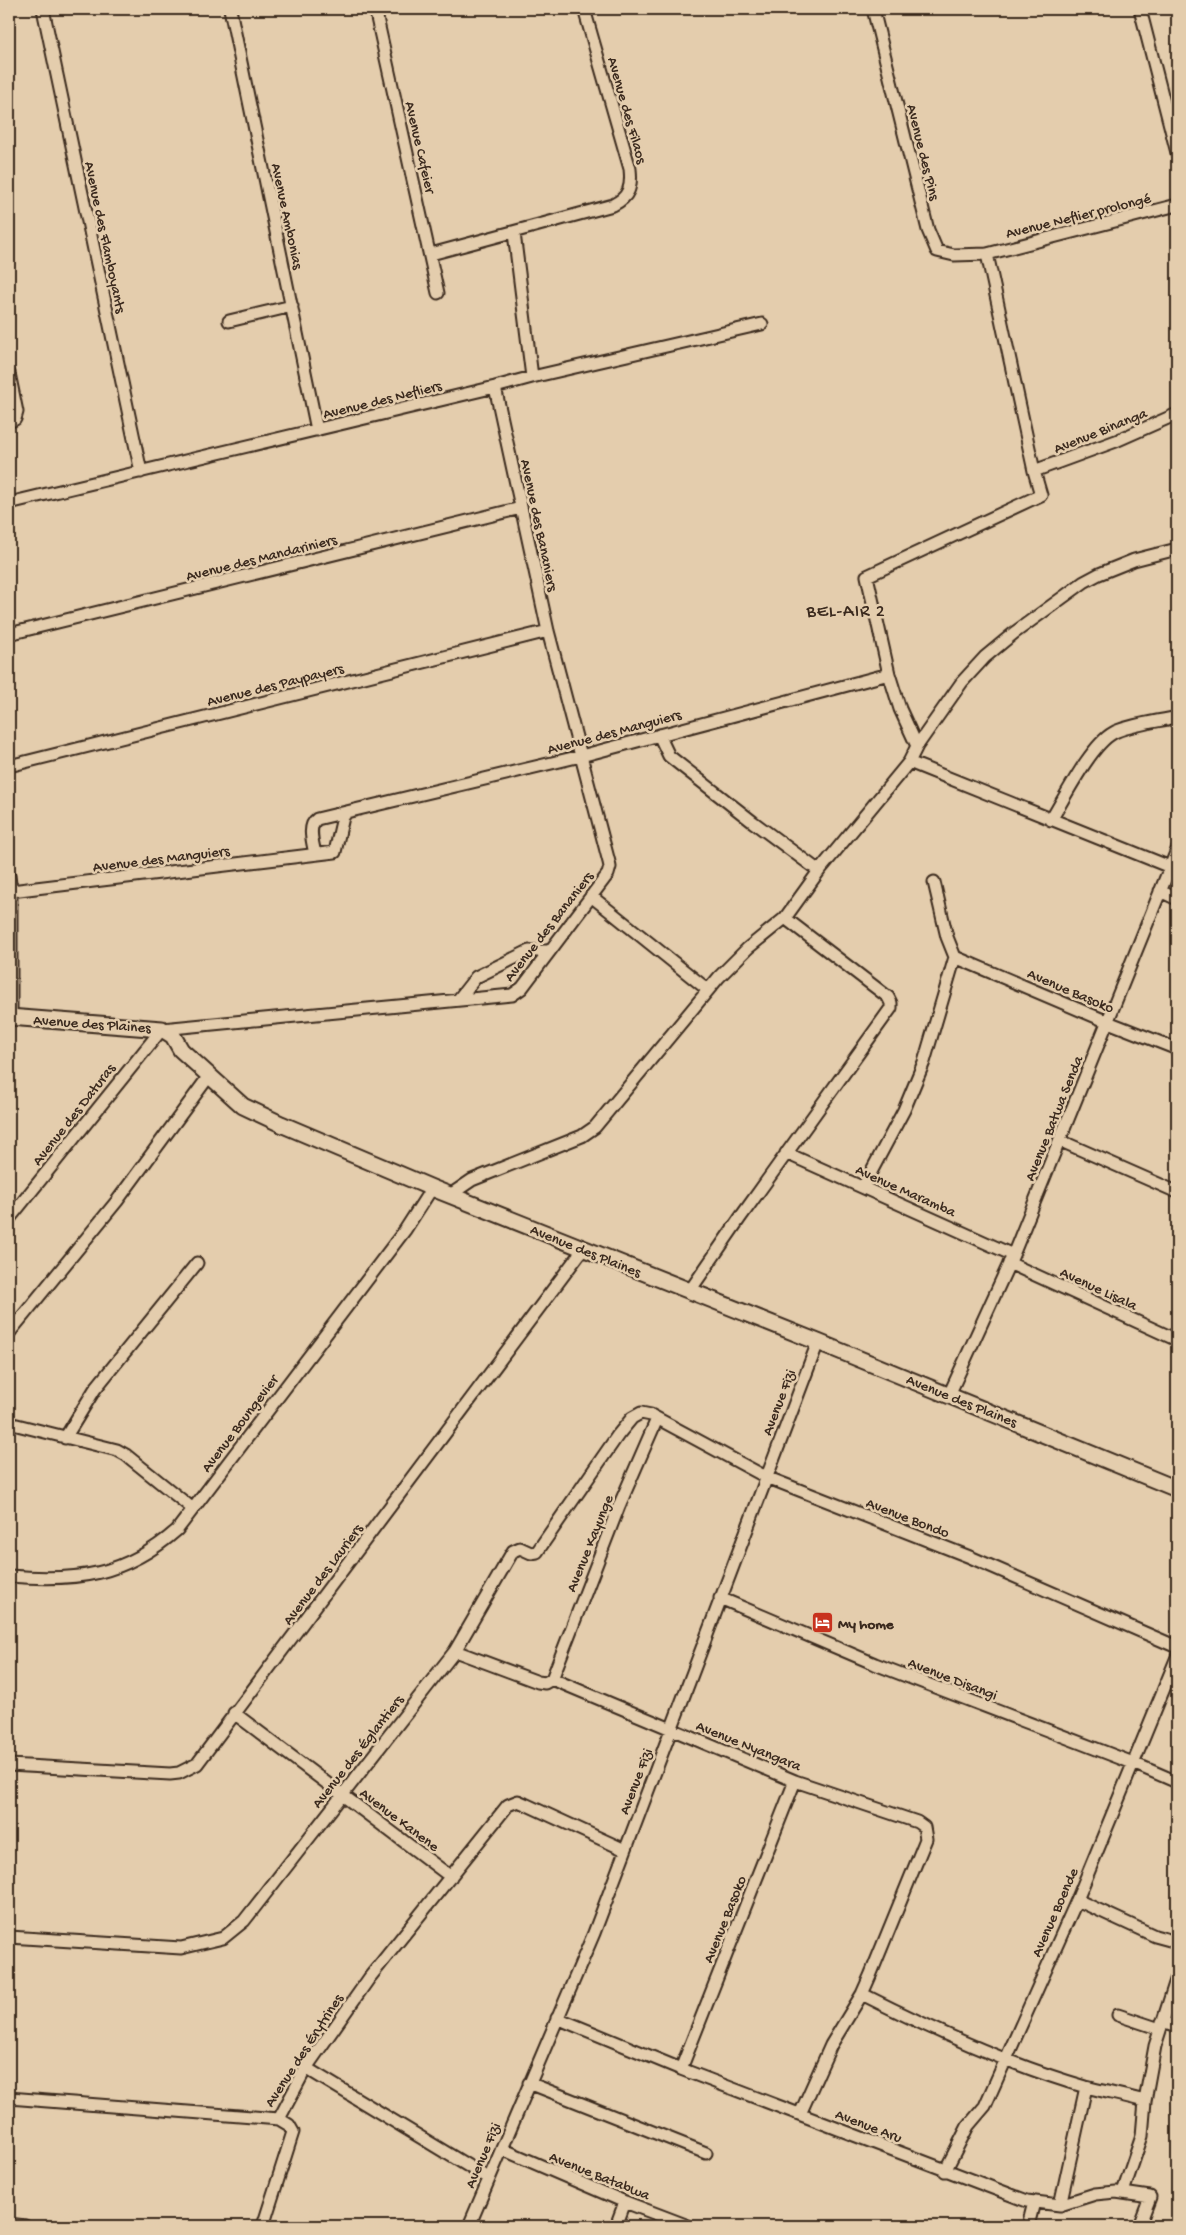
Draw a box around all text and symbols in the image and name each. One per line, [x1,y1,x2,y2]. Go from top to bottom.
street label: Avenue des Filaos [602,55,650,166]
street label: Avenue Cafeier [400,100,439,197]
street label: Avenue des Pins [901,103,943,203]
street label: Avenue des Flamboyants [79,160,129,315]
street label: Avenue Ambonias [266,162,306,272]
street label: Avenue Neflier prolongé [1004,190,1153,244]
street label: Avenue des Nefliers [321,377,444,424]
street label: Avenue Binanga [1051,405,1151,459]
street label: Avenue des Bananiers [515,458,561,594]
street label: Avenue des Mandariniers [184,531,339,586]
district label: BEL-AIR 2 [805,602,886,623]
street label: Avenue des Paypayers [205,660,346,712]
street label: Avenue des Manguiers [546,706,684,759]
street label: Avenue des Manguiers [92,843,231,877]
street label: Avenue des Bananiers [501,868,598,986]
street label: Avenue Basoko [1024,965,1116,1018]
street label: Avenue des Plaines [32,1012,152,1038]
street label: Avenue Batwa Senda [1022,1053,1088,1184]
street label: Avenue des Daturas [29,1060,120,1170]
street label: Avenue Maramba [852,1162,959,1222]
street label: Avenue des Plaines [527,1221,644,1282]
street label: Avenue Lisala [1057,1264,1140,1316]
street label: Avenue Fizi [759,1367,801,1438]
street label: Avenue Boungevier [198,1371,284,1477]
street label: Avenue des Plaines [903,1371,1020,1432]
street label: Avenue Kayunge [563,1492,619,1595]
street label: Avenue Bondo [863,1495,952,1543]
street label: Avenue des Lauriers [280,1521,368,1629]
hotel icon: My home [810,1611,834,1635]
place label: My home [838,1616,895,1634]
street label: Avenue Disangi [905,1655,1000,1705]
street label: Avenue des Églantiers [309,1692,409,1812]
street label: Avenue Nyangara [693,1718,804,1776]
street label: Avenue Fizi [616,1746,658,1817]
street label: Avenue Kanene [355,1785,442,1857]
street label: Avenue Boende [1028,1865,1084,1960]
street label: Avenue Basoko [700,1873,752,1966]
street label: Avenue des Érytrines [261,1991,348,2111]
street label: Avenue Aru [832,2106,904,2148]
street label: Avenue Fizi [462,2120,506,2191]
street label: Avenue Batabwa [546,2148,653,2205]

